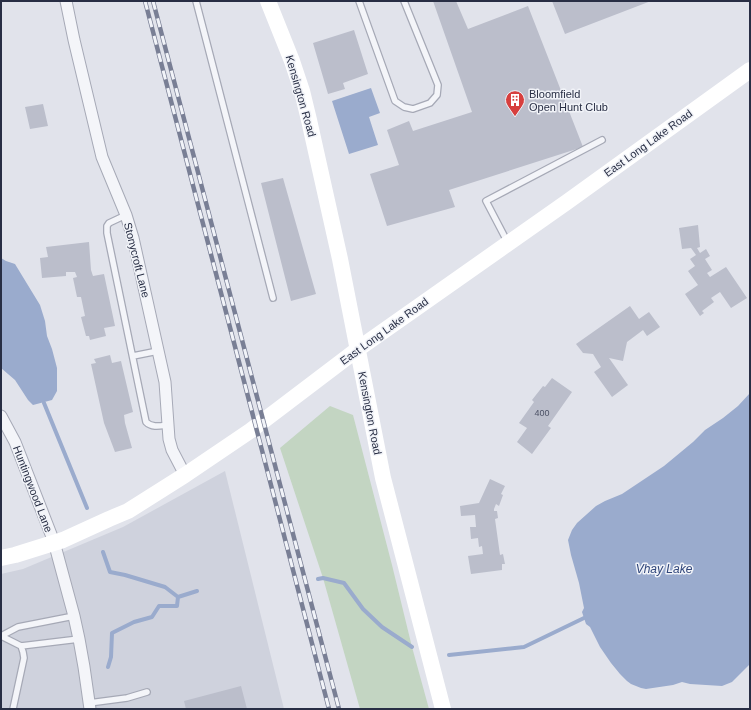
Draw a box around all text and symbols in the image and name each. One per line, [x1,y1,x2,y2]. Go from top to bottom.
street label: Kensington Road [284,54,318,138]
place label: Bloomfield Open Hunt Club [529,88,608,113]
building icon: Bloomfield Open Hunt Club [504,89,526,117]
street label: East Long Lake Road [602,107,694,179]
street label: Stonycroft Lane [122,221,152,299]
street label: East Long Lake Road [338,295,430,367]
street label: Kensington Road [356,370,384,456]
house number: 400 [534,408,550,418]
street label: Huntingwood Lane [11,444,55,534]
water label: Vhay Lake [636,562,693,576]

